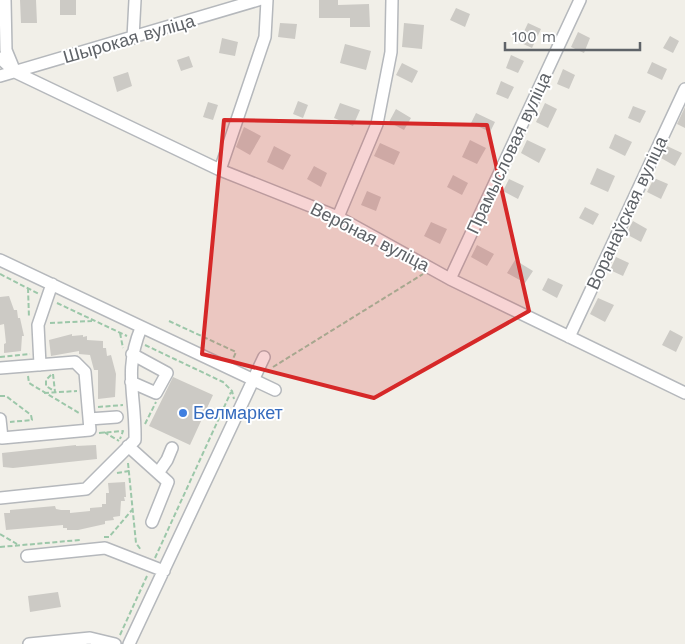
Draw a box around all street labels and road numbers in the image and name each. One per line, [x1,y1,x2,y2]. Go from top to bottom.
street label: Шырокая вуліца [60,9,198,67]
street label: Прамысловая вуліца [462,68,556,237]
street label: Воранаўская вуліца [582,132,672,293]
street label: Вербная вуліца [307,198,434,276]

